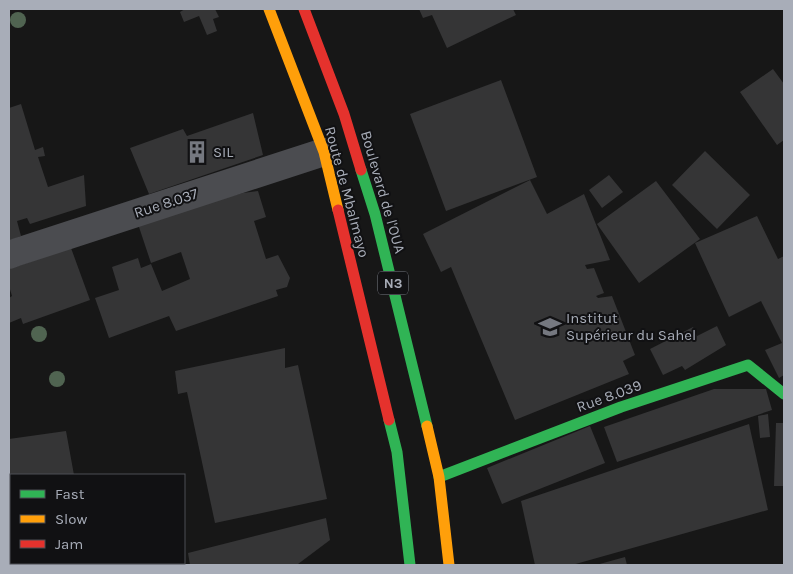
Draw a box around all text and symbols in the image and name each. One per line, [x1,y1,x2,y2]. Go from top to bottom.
street label: Route de Mbalmayo [321,124,373,260]
street label: Boulevard de l'OUA [357,129,409,256]
building icon: SIL [184,139,210,165]
place label: SIL [213,143,233,161]
street label: Rue 8.037 [132,184,200,222]
road number: N3 [378,272,408,294]
place label: Institut Supérieur du Sahel [566,309,696,344]
school or university icon: Institut Supérieur du Sahel [537,314,563,340]
street label: Rue 8.039 [574,376,644,416]
legend [10,474,185,564]
text: Fast [55,485,85,503]
text: Slow [55,510,87,528]
text: Jam [55,535,83,553]

